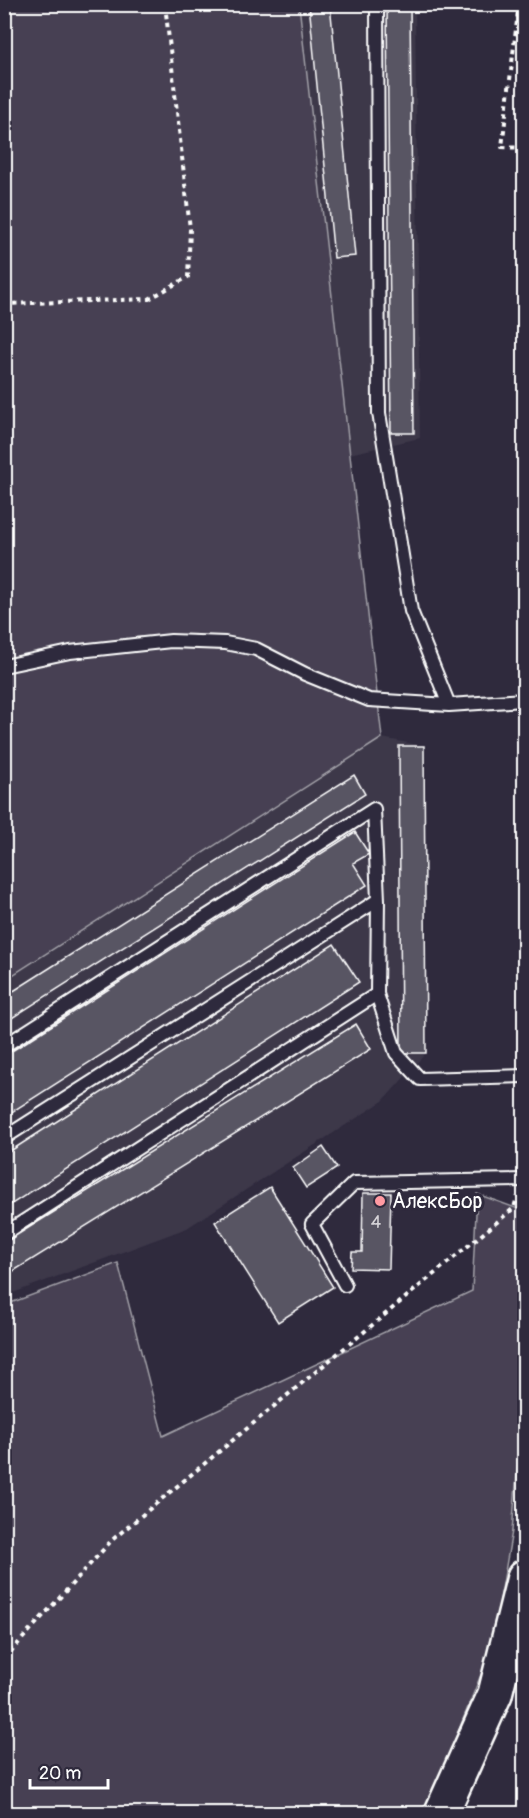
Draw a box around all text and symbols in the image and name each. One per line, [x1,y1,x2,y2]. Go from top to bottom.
place label: АлексБор [392,1188,482,1215]
marker: АлексБор [373,1194,387,1208]
house number: 4 [371,1211,382,1234]
scale bar [30,1752,108,1790]
text: 20 m [39,1762,81,1785]

